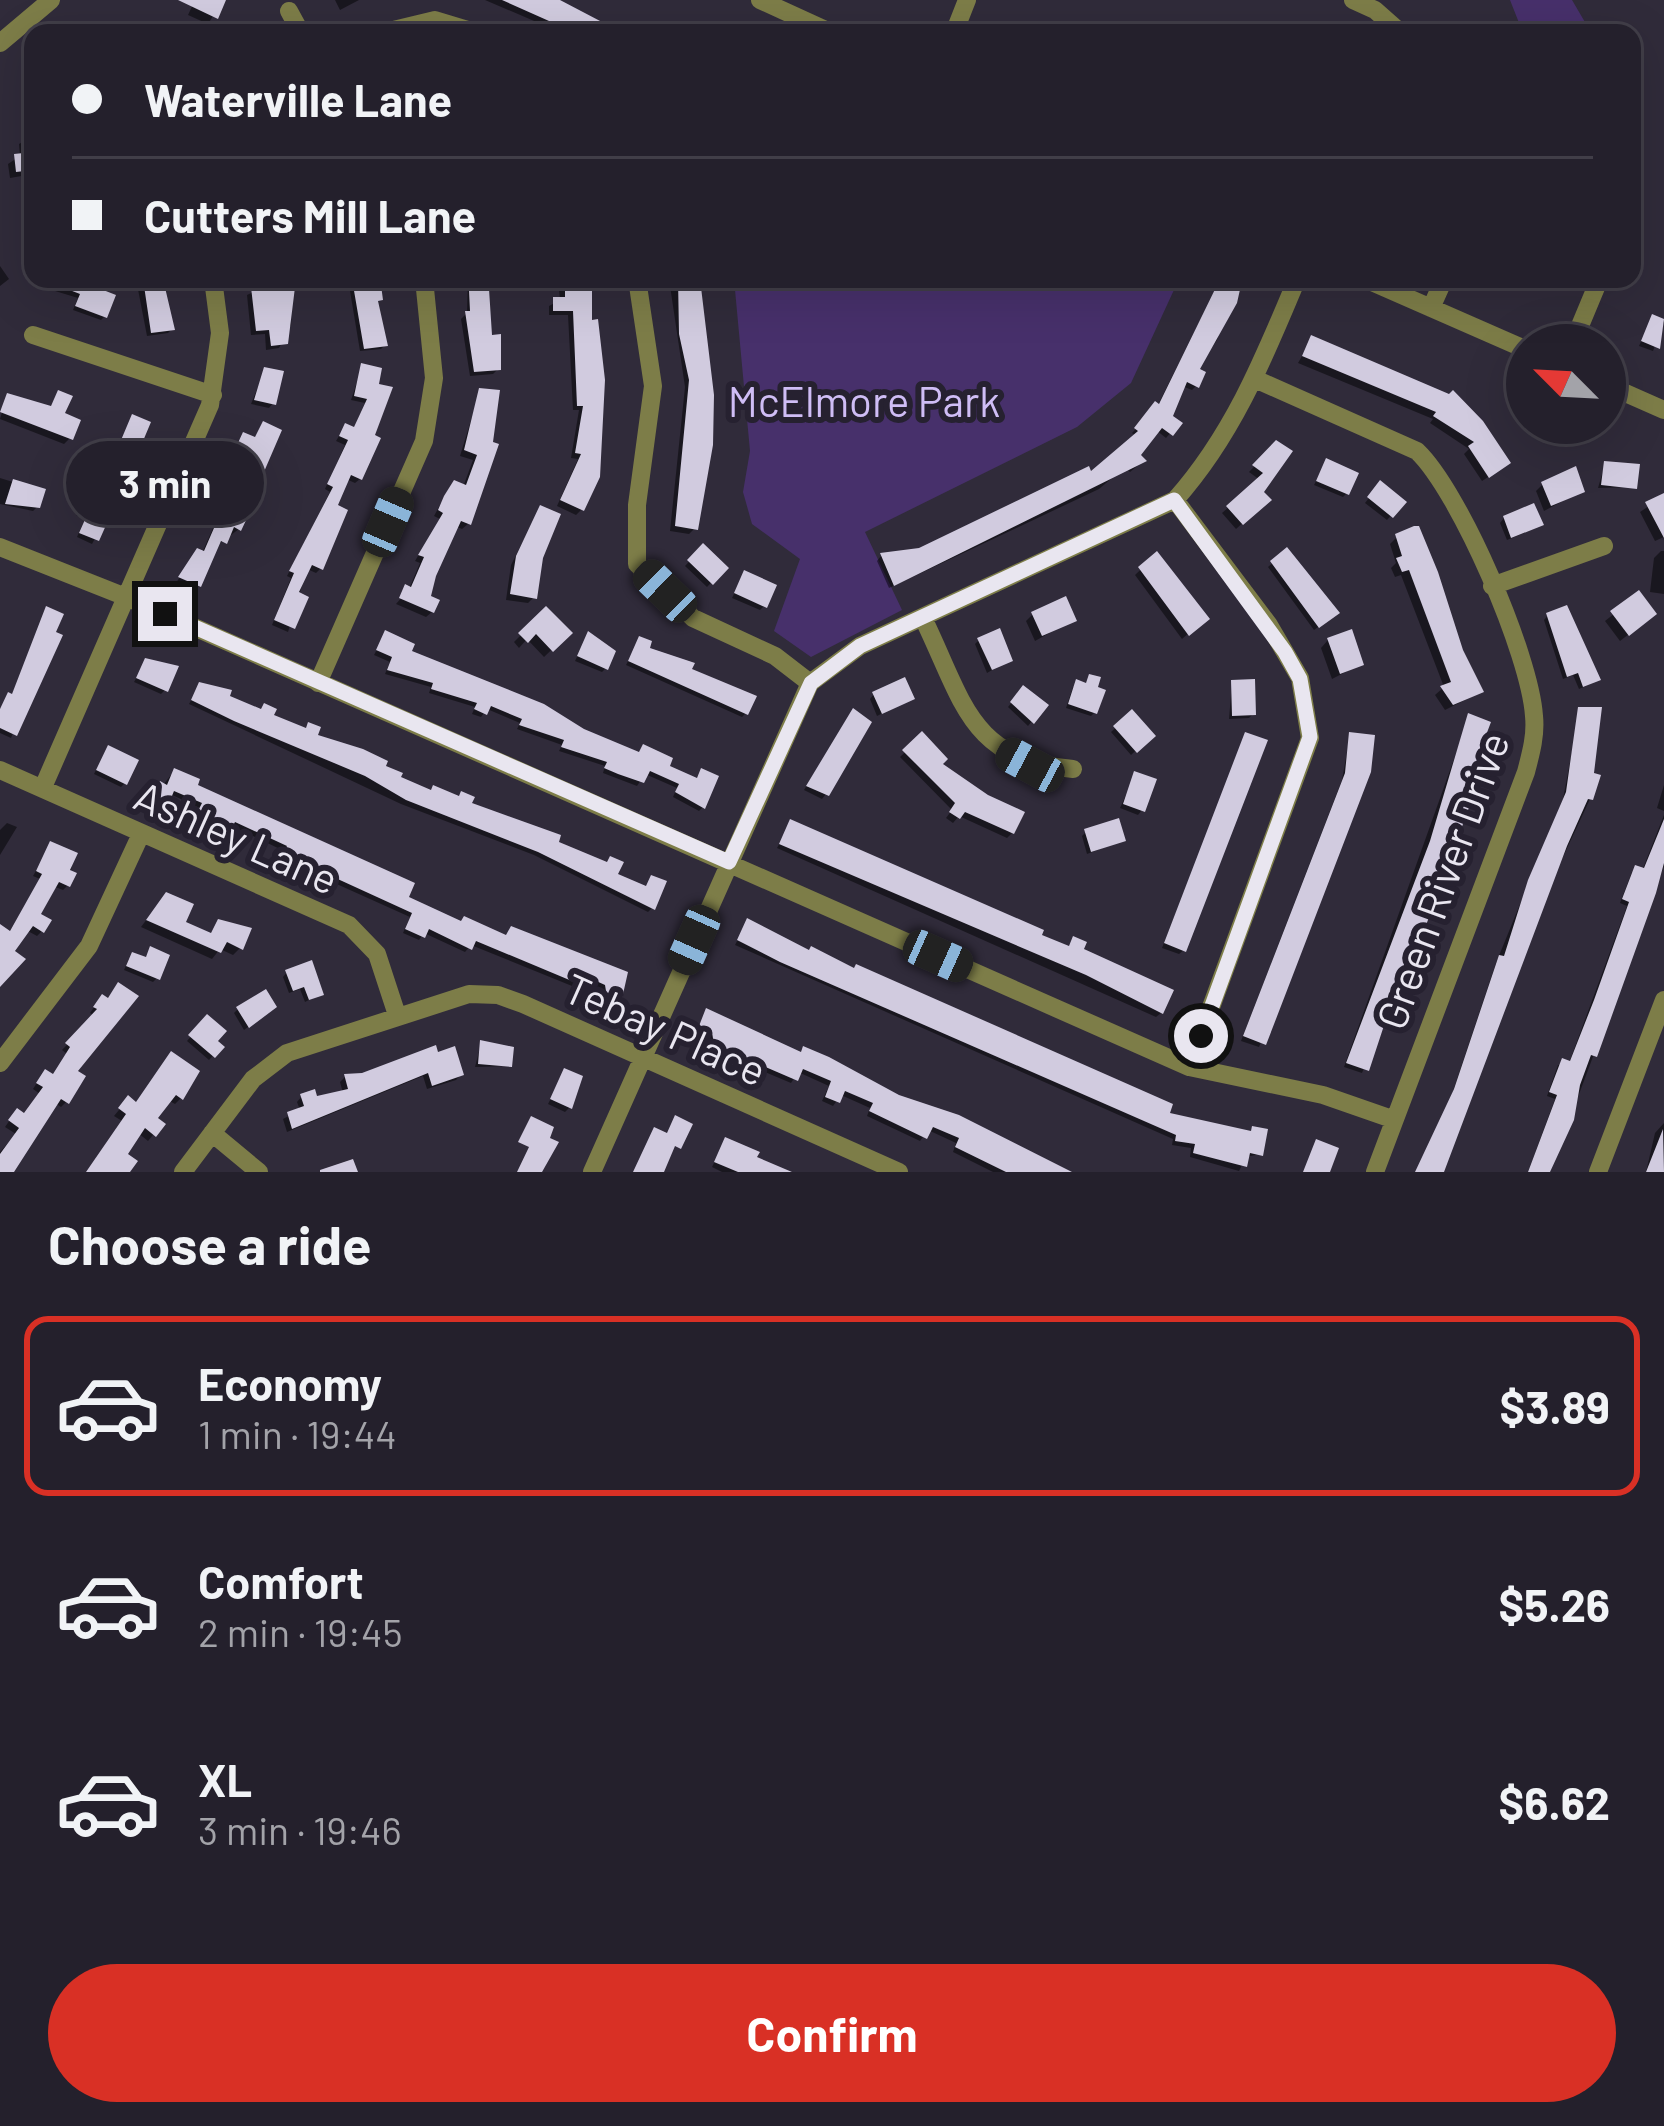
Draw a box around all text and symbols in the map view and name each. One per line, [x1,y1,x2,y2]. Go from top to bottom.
text: Waterville Lane [144,72,452,126]
text: Cutters Mill Lane [144,188,476,242]
north arrow [1506,324,1626,444]
map controls [1506,324,1626,444]
park label: McElmore Park [728,375,1000,425]
callout: 3 min [66,440,264,524]
text: 3 min [119,459,211,506]
car [357,482,419,562]
car [627,553,703,629]
route end [138,587,192,641]
street label: Green River Drive [1364,725,1518,1035]
car [990,732,1070,798]
street label: Ashley Lane [127,769,347,904]
car [663,900,725,980]
car [898,925,978,987]
street label: Tebay Place [557,961,775,1096]
route start [1174,1009,1228,1063]
text: Choose a ride [48,1211,372,1276]
icon: car [54,1352,162,1460]
text: Economy [198,1356,382,1410]
text: $3.89 [1500,1379,1610,1433]
text: 1 min · 19:44 [198,1410,397,1457]
icon: car [54,1550,162,1658]
text: Comfort [198,1554,364,1608]
text: $5.26 [1498,1577,1610,1631]
text: 2 min · 19:45 [198,1608,402,1655]
icon: car [54,1748,162,1856]
text: XL [198,1752,252,1806]
text: $6.62 [1499,1775,1610,1829]
text: 3 min · 19:46 [198,1806,402,1853]
button: Confirm [48,1964,1616,2102]

